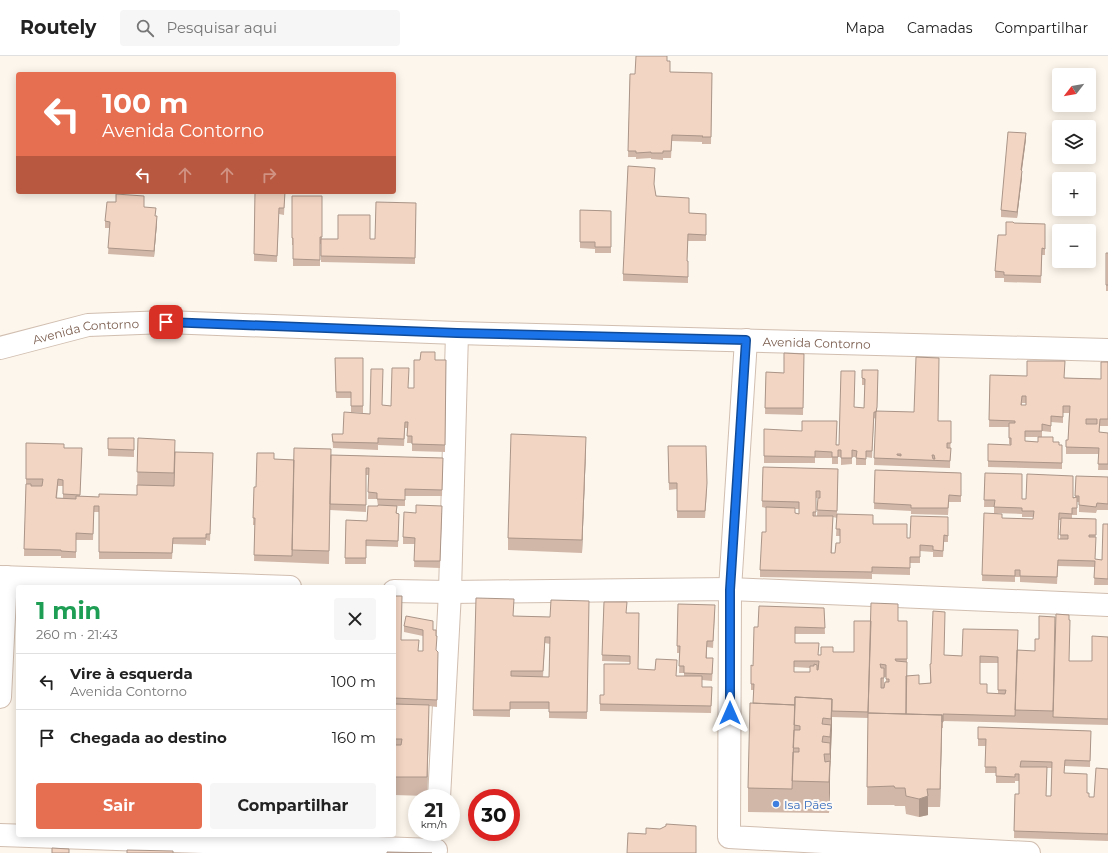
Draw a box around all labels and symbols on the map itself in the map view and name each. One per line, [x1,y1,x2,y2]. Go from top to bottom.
north arrow [1052,68,1096,112]
pin [149,305,183,339]
street label: Avenida Contorno [31,316,139,347]
street label: Avenida Contorno [762,333,871,351]
position arrow [709,692,751,734]
speed limit sign: 30 [468,789,520,841]
place label: Isa Pães [784,797,832,812]
marker: Isa Pães [771,799,781,809]

